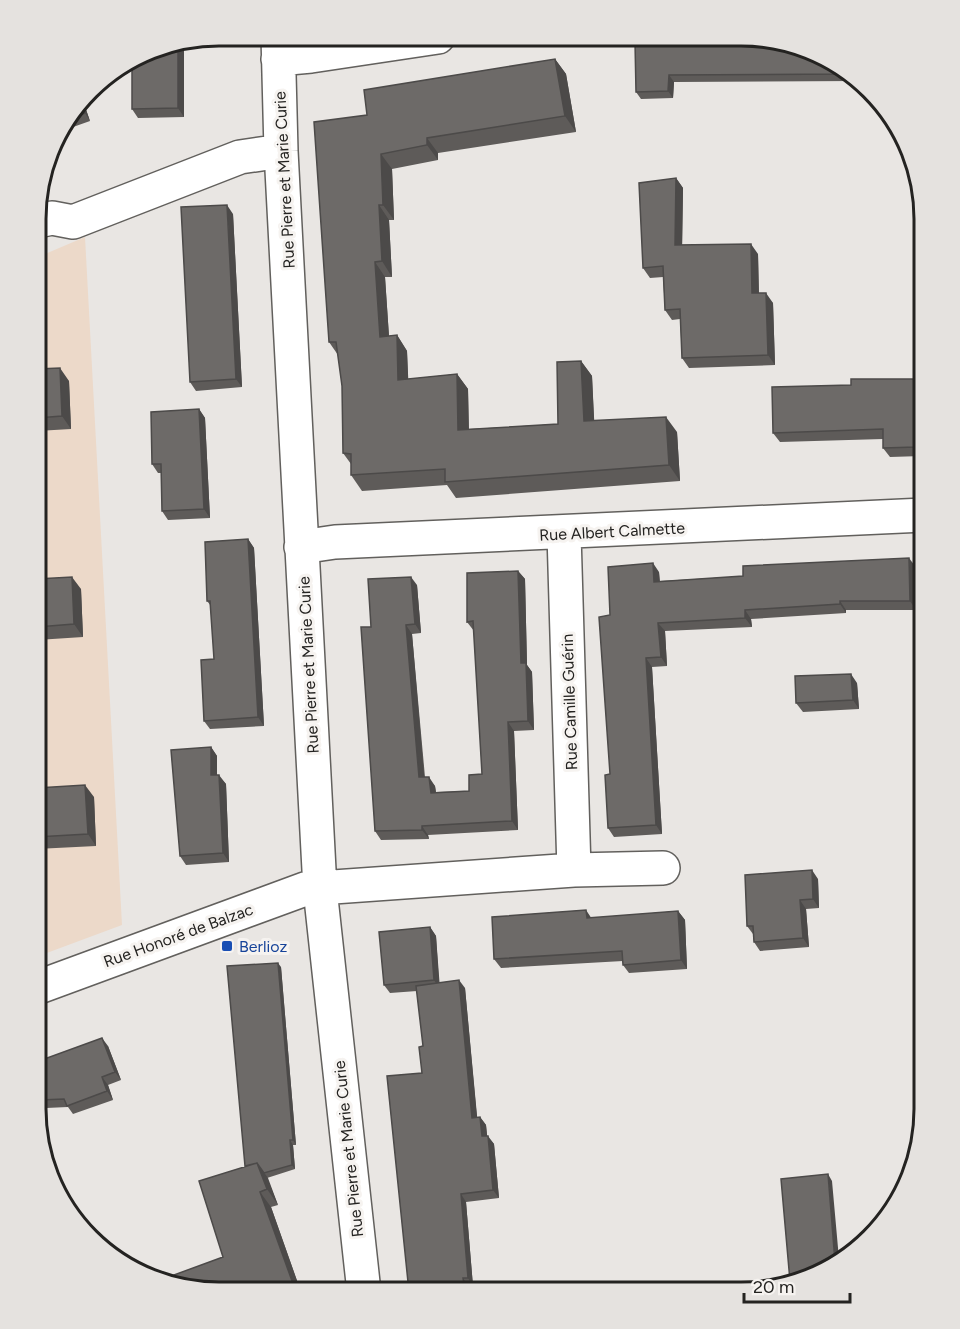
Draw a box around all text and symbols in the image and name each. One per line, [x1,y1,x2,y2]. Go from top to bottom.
street label: Rue Pierre et Marie Curie [270,91,299,269]
street label: Rue Albert Calmette [539,518,686,545]
street label: Rue Pierre et Marie Curie [294,576,323,754]
street label: Rue Camille Guérin [558,633,581,770]
street label: Rue Honoré de Balzac [101,900,256,971]
place label: Berlioz [239,937,287,956]
marker: Berlioz [220,939,234,953]
street label: Rue Pierre et Marie Curie [330,1059,367,1238]
scale bar [744,1266,850,1304]
text: 20 m [753,1276,794,1298]

